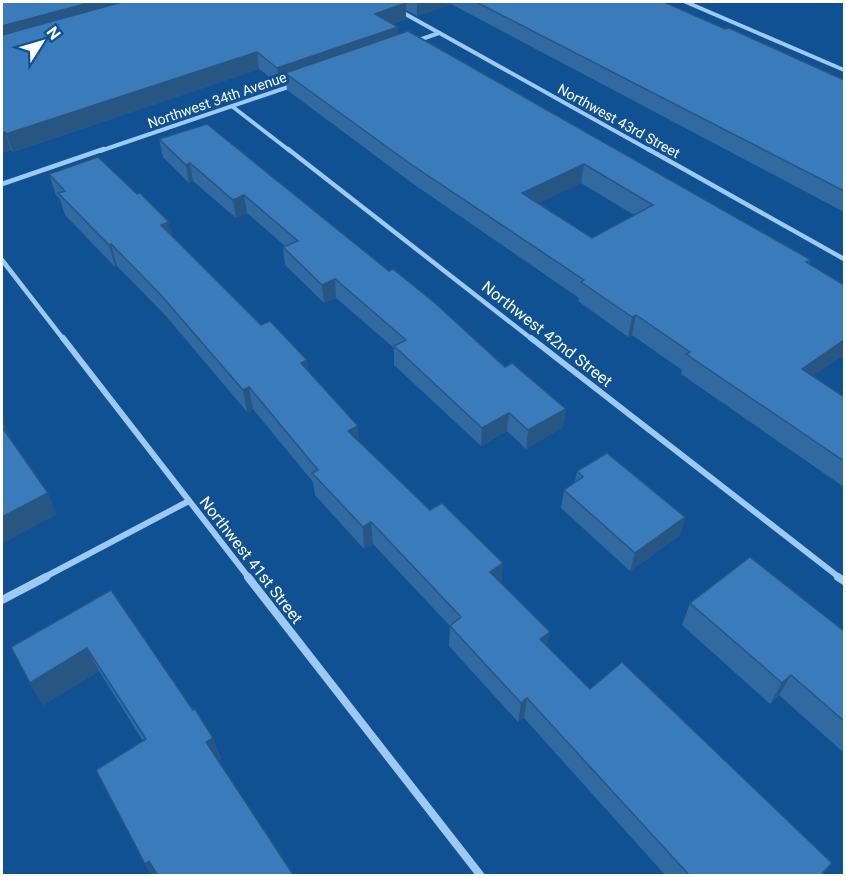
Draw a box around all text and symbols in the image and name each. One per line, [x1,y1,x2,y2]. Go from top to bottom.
north arrow [12,12,72,72]
text: N [43,23,65,44]
street label: Northwest 34th Avenue [145,69,289,131]
street label: Northwest 43rd Street [555,81,683,161]
street label: Northwest 42nd Street [478,277,616,391]
street label: Northwest 41st Street [195,493,307,627]

